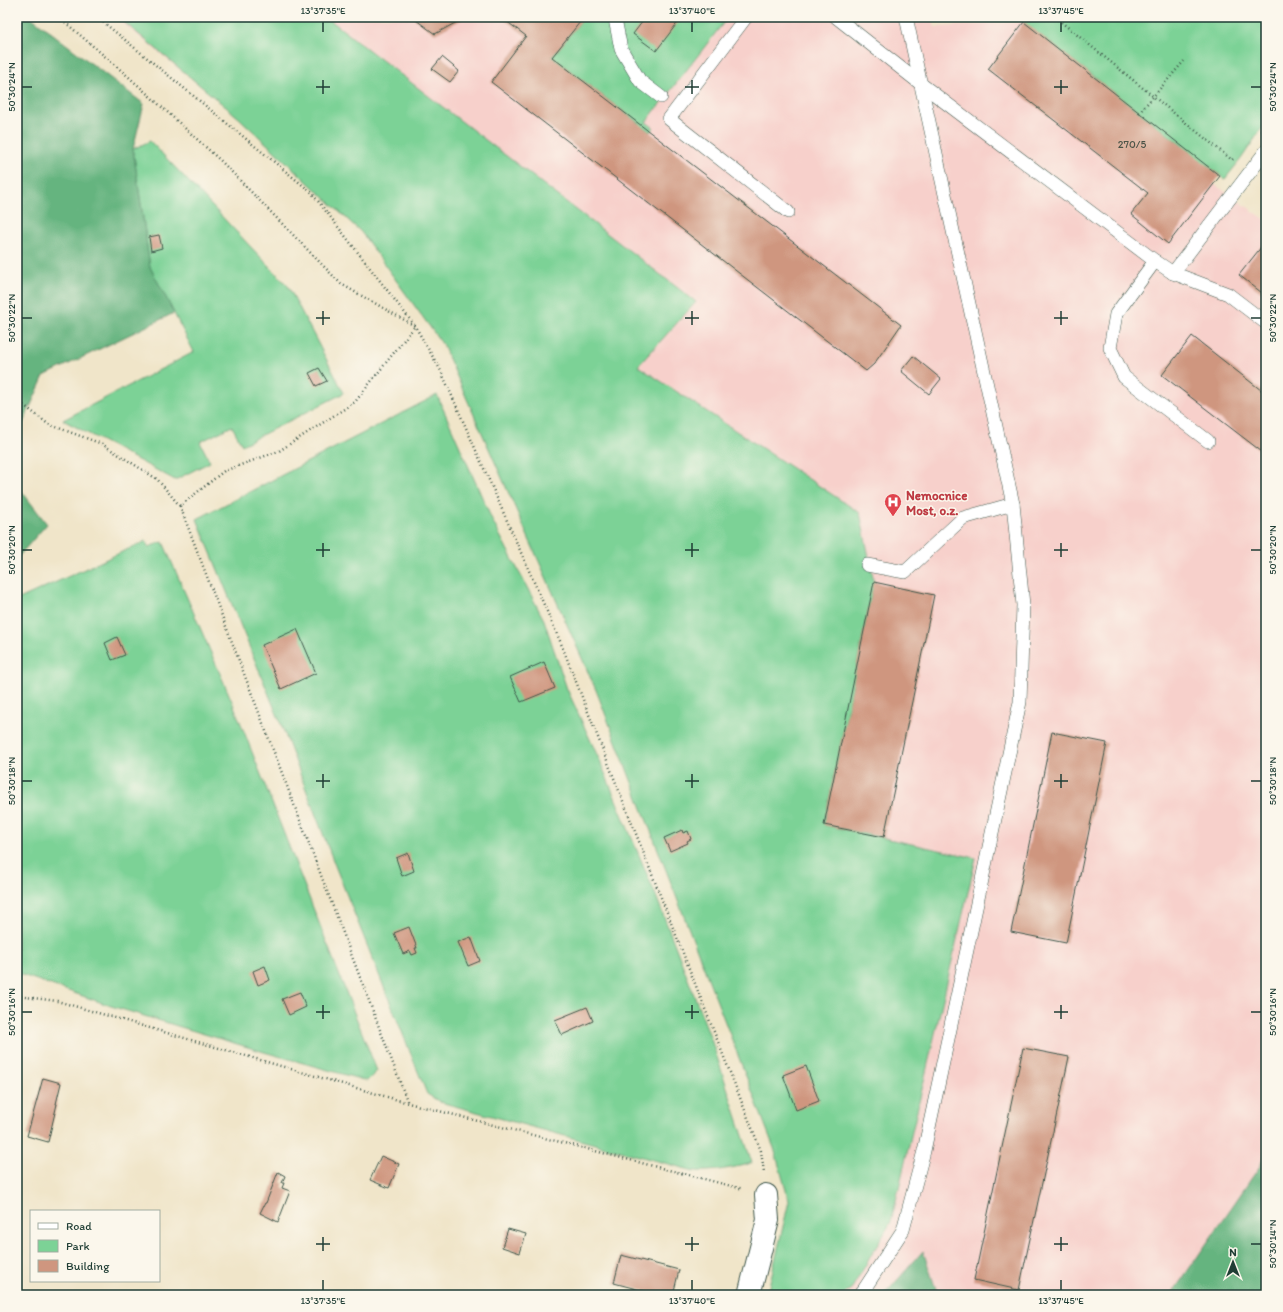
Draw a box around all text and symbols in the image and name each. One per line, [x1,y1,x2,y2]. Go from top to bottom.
text: 13°37'35"E [300,4,346,17]
text: 13°37'40"E [669,4,716,17]
text: 13°37'45"E [1038,4,1084,17]
text: 50°30'24"N [5,62,18,112]
text: 50°30'24"N [1266,62,1279,112]
house number: 270/5 [1118,138,1146,151]
text: 50°30'22"N [5,293,18,342]
text: 50°30'22"N [1266,293,1279,342]
place label: Nemocnice Most, o.z. [906,488,967,518]
hospital icon: Nemocnice Most, o.z. [883,492,903,517]
text: 50°30'20"N [5,525,18,575]
text: 50°30'20"N [1266,525,1279,575]
text: 50°30'18"N [5,757,18,805]
text: 50°30'18"N [1266,757,1279,805]
text: 50°30'16"N [5,988,18,1036]
text: 50°30'16"N [1266,988,1279,1036]
legend [30,1210,160,1282]
text: Road [66,1219,92,1233]
text: 50°30'14"N [1266,1219,1279,1268]
text: Park [66,1239,90,1253]
north arrow [1213,1242,1253,1282]
text: N [1229,1246,1237,1259]
text: Building [66,1259,110,1273]
text: 13°37'35"E [300,1294,346,1307]
text: 13°37'40"E [669,1294,716,1307]
text: 13°37'45"E [1038,1294,1084,1307]

